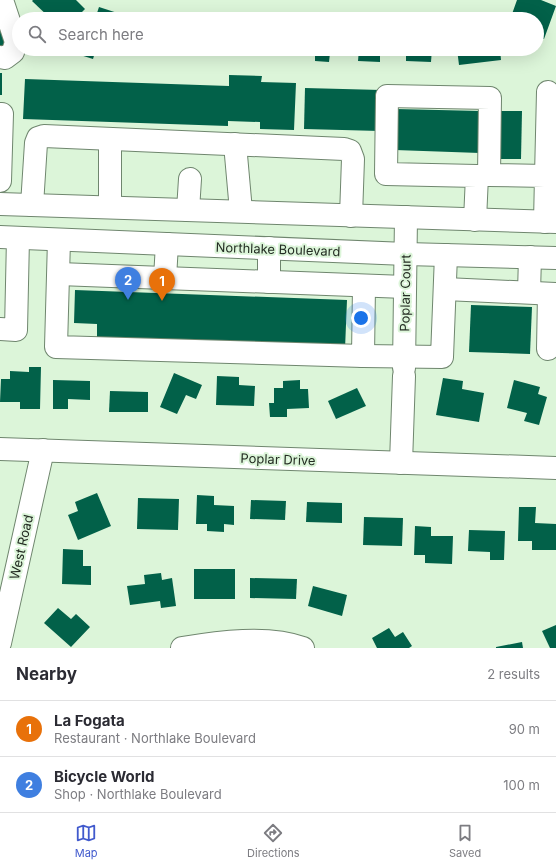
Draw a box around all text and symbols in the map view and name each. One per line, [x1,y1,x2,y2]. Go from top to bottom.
search box [12,12,544,56]
icon: search [26,23,48,45]
text: Search here [58,25,144,44]
street label: Northlake Boulevard [215,239,341,259]
street label: Poplar Court [396,254,414,332]
pin: 2 [115,267,141,300]
pin: 1 [149,268,175,301]
your location [351,308,371,328]
street label: Poplar Drive [240,450,316,468]
street label: West Road [6,513,36,581]
text: Nearby [16,664,77,684]
text: 2 results [487,666,540,682]
text: La Fogata [54,711,125,730]
text: 1 [26,721,32,737]
text: 90 m [509,721,540,737]
text: Restaurant · Northlake Boulevard [54,730,256,746]
text: Bicycle World [54,767,155,786]
text: 2 [25,777,33,793]
text: 100 m [503,777,540,793]
text: Shop · Northlake Boulevard [54,786,222,802]
tab: Map [75,822,98,860]
tab: Directions [247,822,300,860]
tab: Saved [449,822,481,860]

